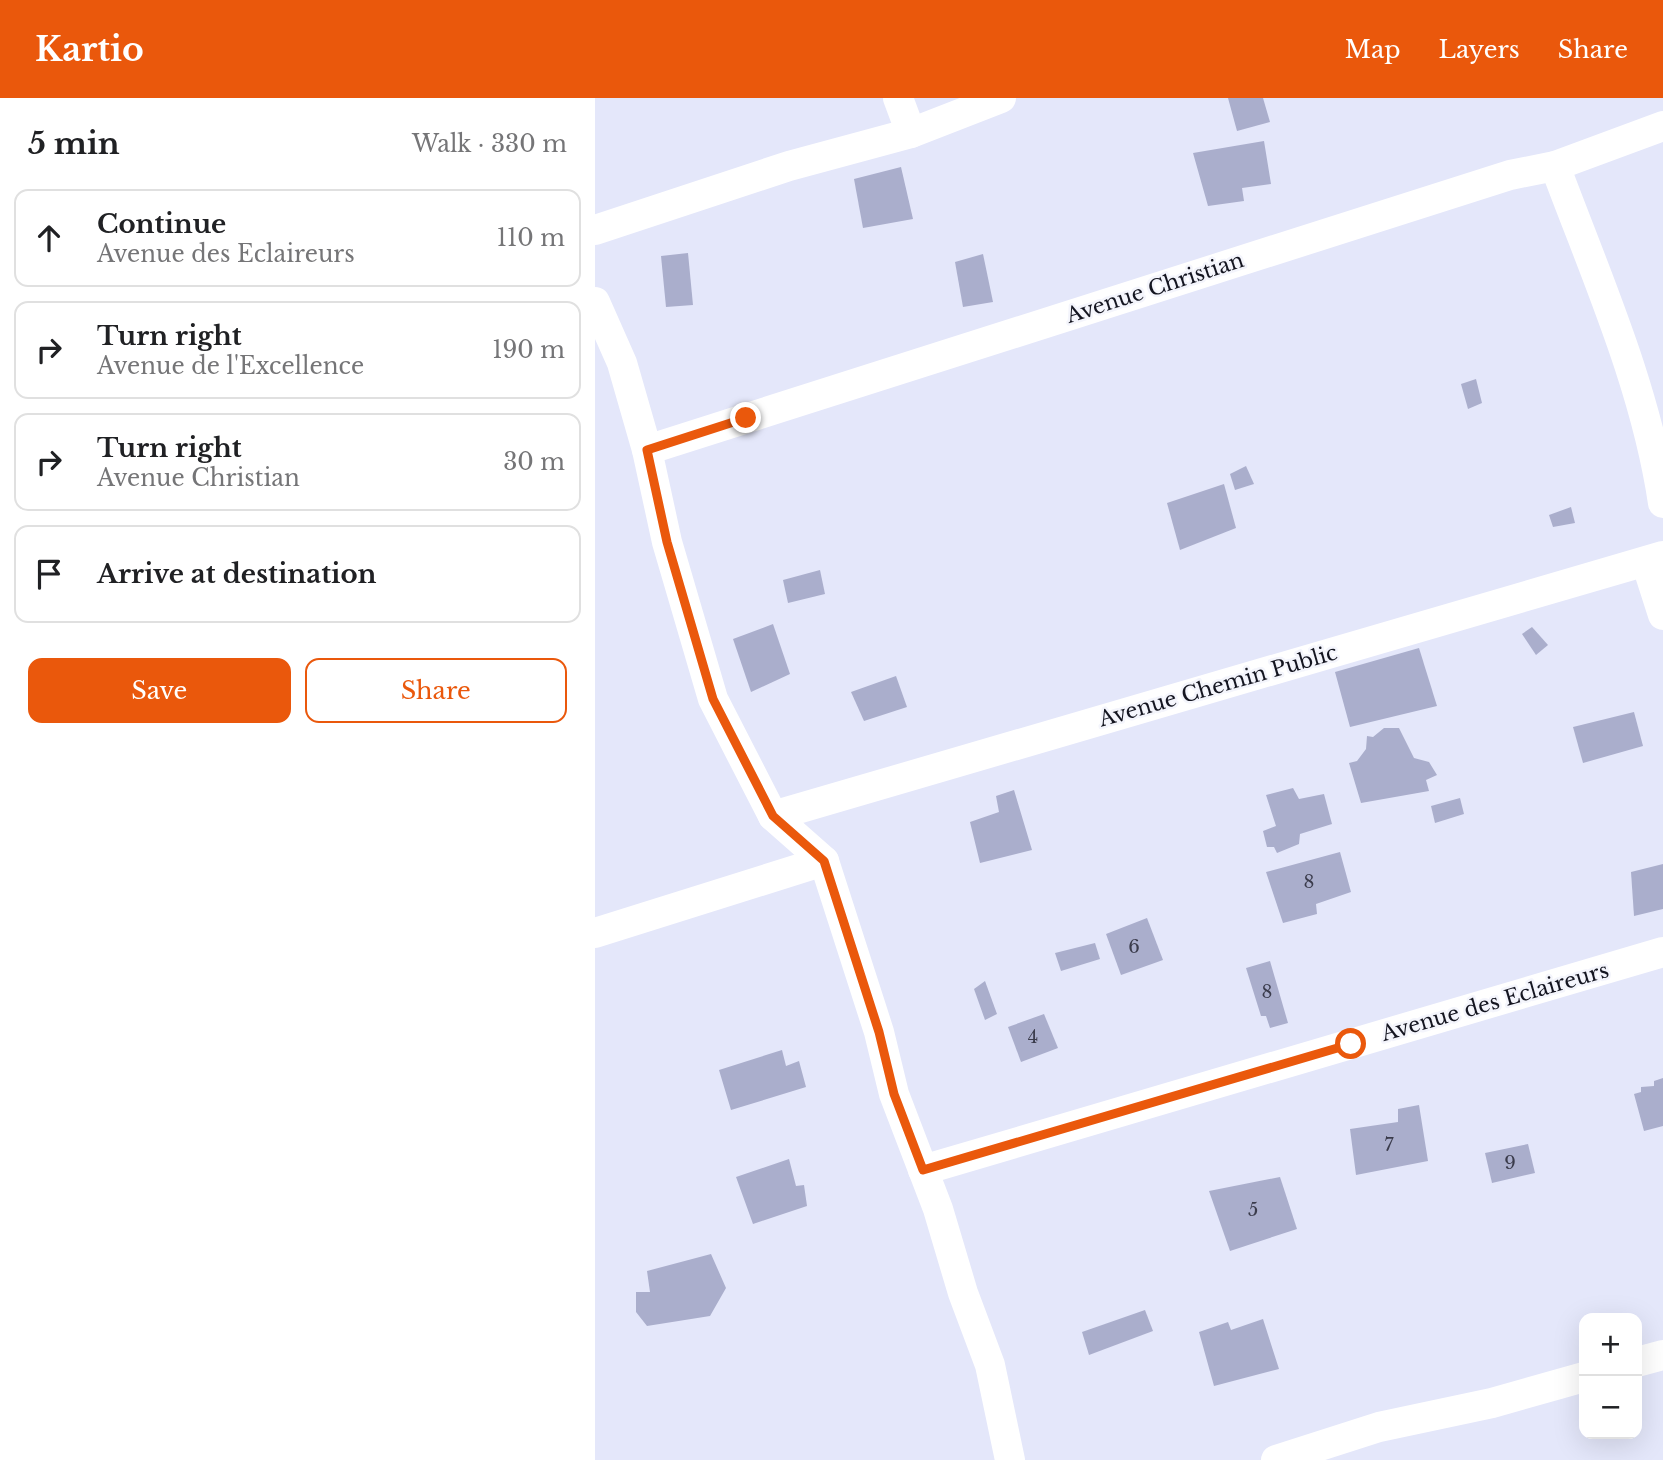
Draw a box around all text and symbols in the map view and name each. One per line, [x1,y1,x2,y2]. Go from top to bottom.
text: Kartio [35,29,144,70]
text: Map [1345,35,1401,64]
text: Layers [1439,35,1520,64]
text: Share [1558,35,1628,64]
text: 5 min [28,125,120,162]
text: Walk · 330 m [412,130,567,158]
text: Continue [97,208,226,240]
icon: ahead [30,219,68,257]
text: 110 m [497,224,565,252]
text: Avenue des Eclaireurs [97,240,355,268]
street label: Avenue Christian [1062,247,1247,329]
text: Turn right [97,320,242,352]
icon: right [30,331,68,369]
text: 190 m [492,336,565,364]
text: Avenue de l'Excellence [97,352,364,380]
route end [730,402,761,433]
text: Turn right [97,432,242,464]
icon: right [30,443,68,481]
text: 30 m [503,448,565,476]
text: Avenue Christian [97,464,300,492]
icon: arrive [30,555,68,593]
text: Arrive at destination [97,558,377,590]
street label: Avenue Chemin Public [1095,639,1340,733]
button: Save [28,658,291,723]
button: Share [305,658,567,723]
house number: 8 [1304,871,1314,893]
house number: 6 [1128,936,1140,958]
street label: Avenue des Eclaireurs [1377,957,1612,1047]
house number: 8 [1262,981,1272,1003]
house number: 4 [1028,1026,1038,1048]
route start [1335,1028,1366,1059]
house number: 7 [1384,1134,1394,1156]
house number: 9 [1504,1152,1516,1174]
house number: 5 [1248,1199,1258,1221]
map controls [1579,1313,1642,1439]
button: + [1579,1313,1642,1376]
button: − [1579,1376,1642,1439]

